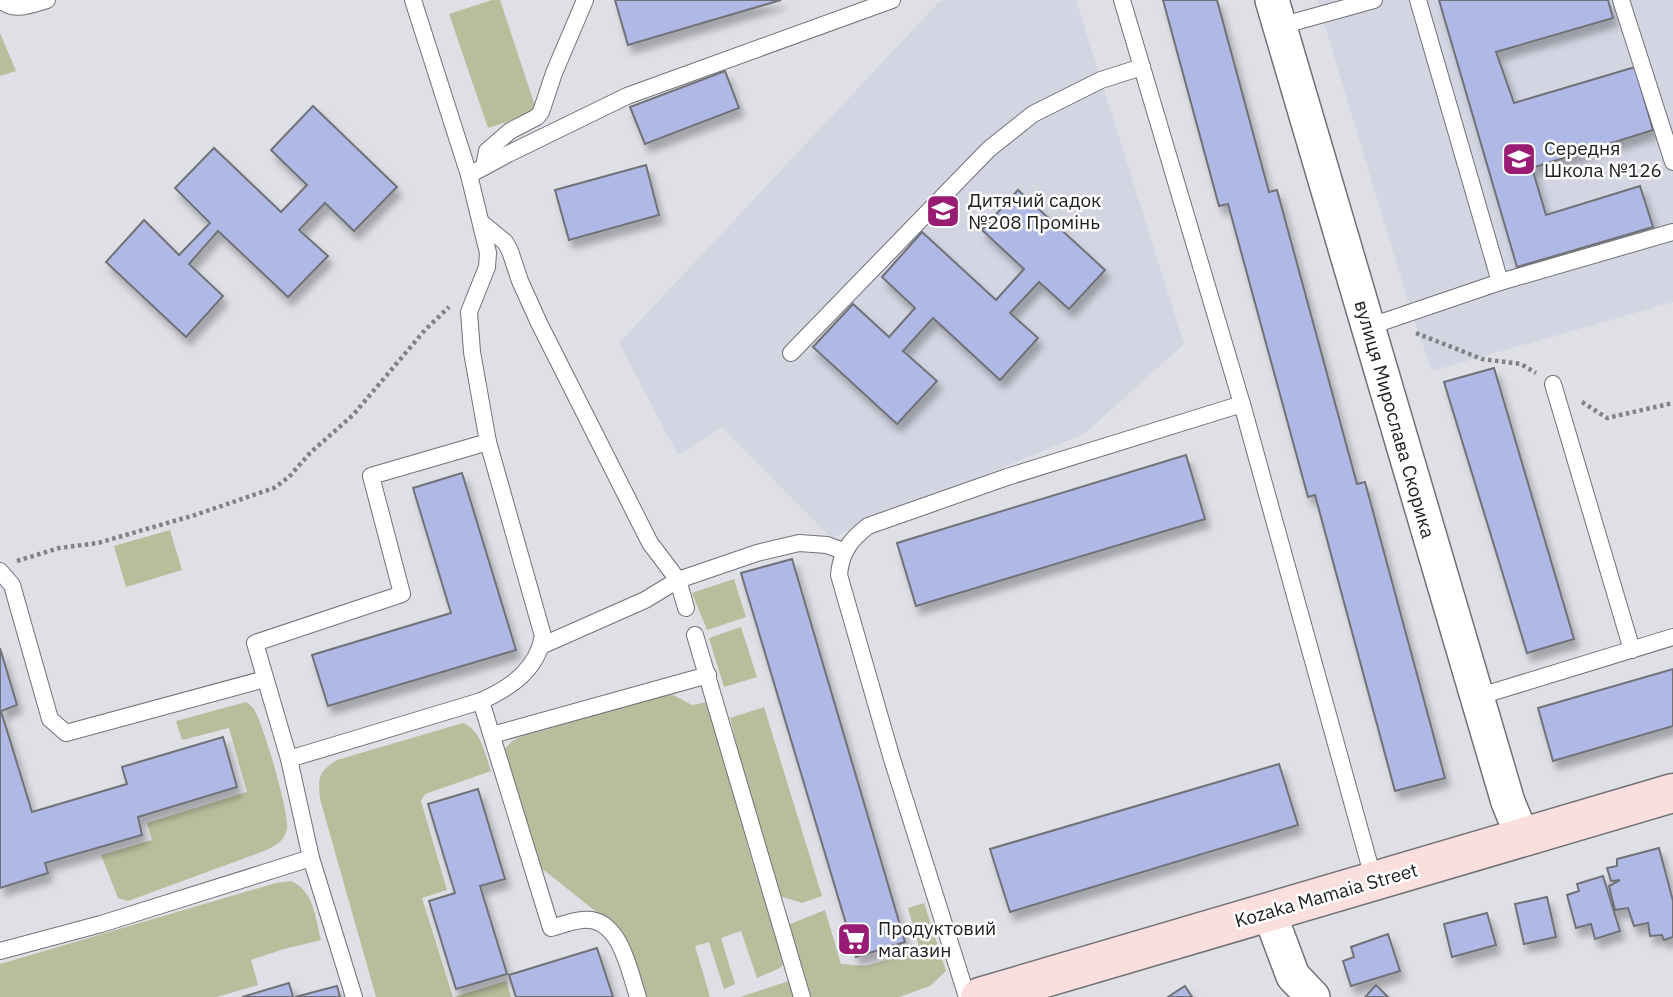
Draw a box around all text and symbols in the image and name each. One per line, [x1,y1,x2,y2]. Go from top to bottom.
place label: Середня Школа №126 [1544,136,1662,182]
school or university icon: Середня Школа №126 [1500,140,1538,178]
place label: Дитячий садок №208 Промінь [968,188,1102,234]
school or university icon: Дитячий садок №208 Промінь [924,192,962,230]
street label: вулиця Мирослава Скорика [1349,297,1441,541]
street label: Kozaka Mamaia Street [1232,857,1420,933]
place label: Продуктовий магазин [878,916,996,962]
supermarket icon: Продуктовий магазин [835,920,873,958]

